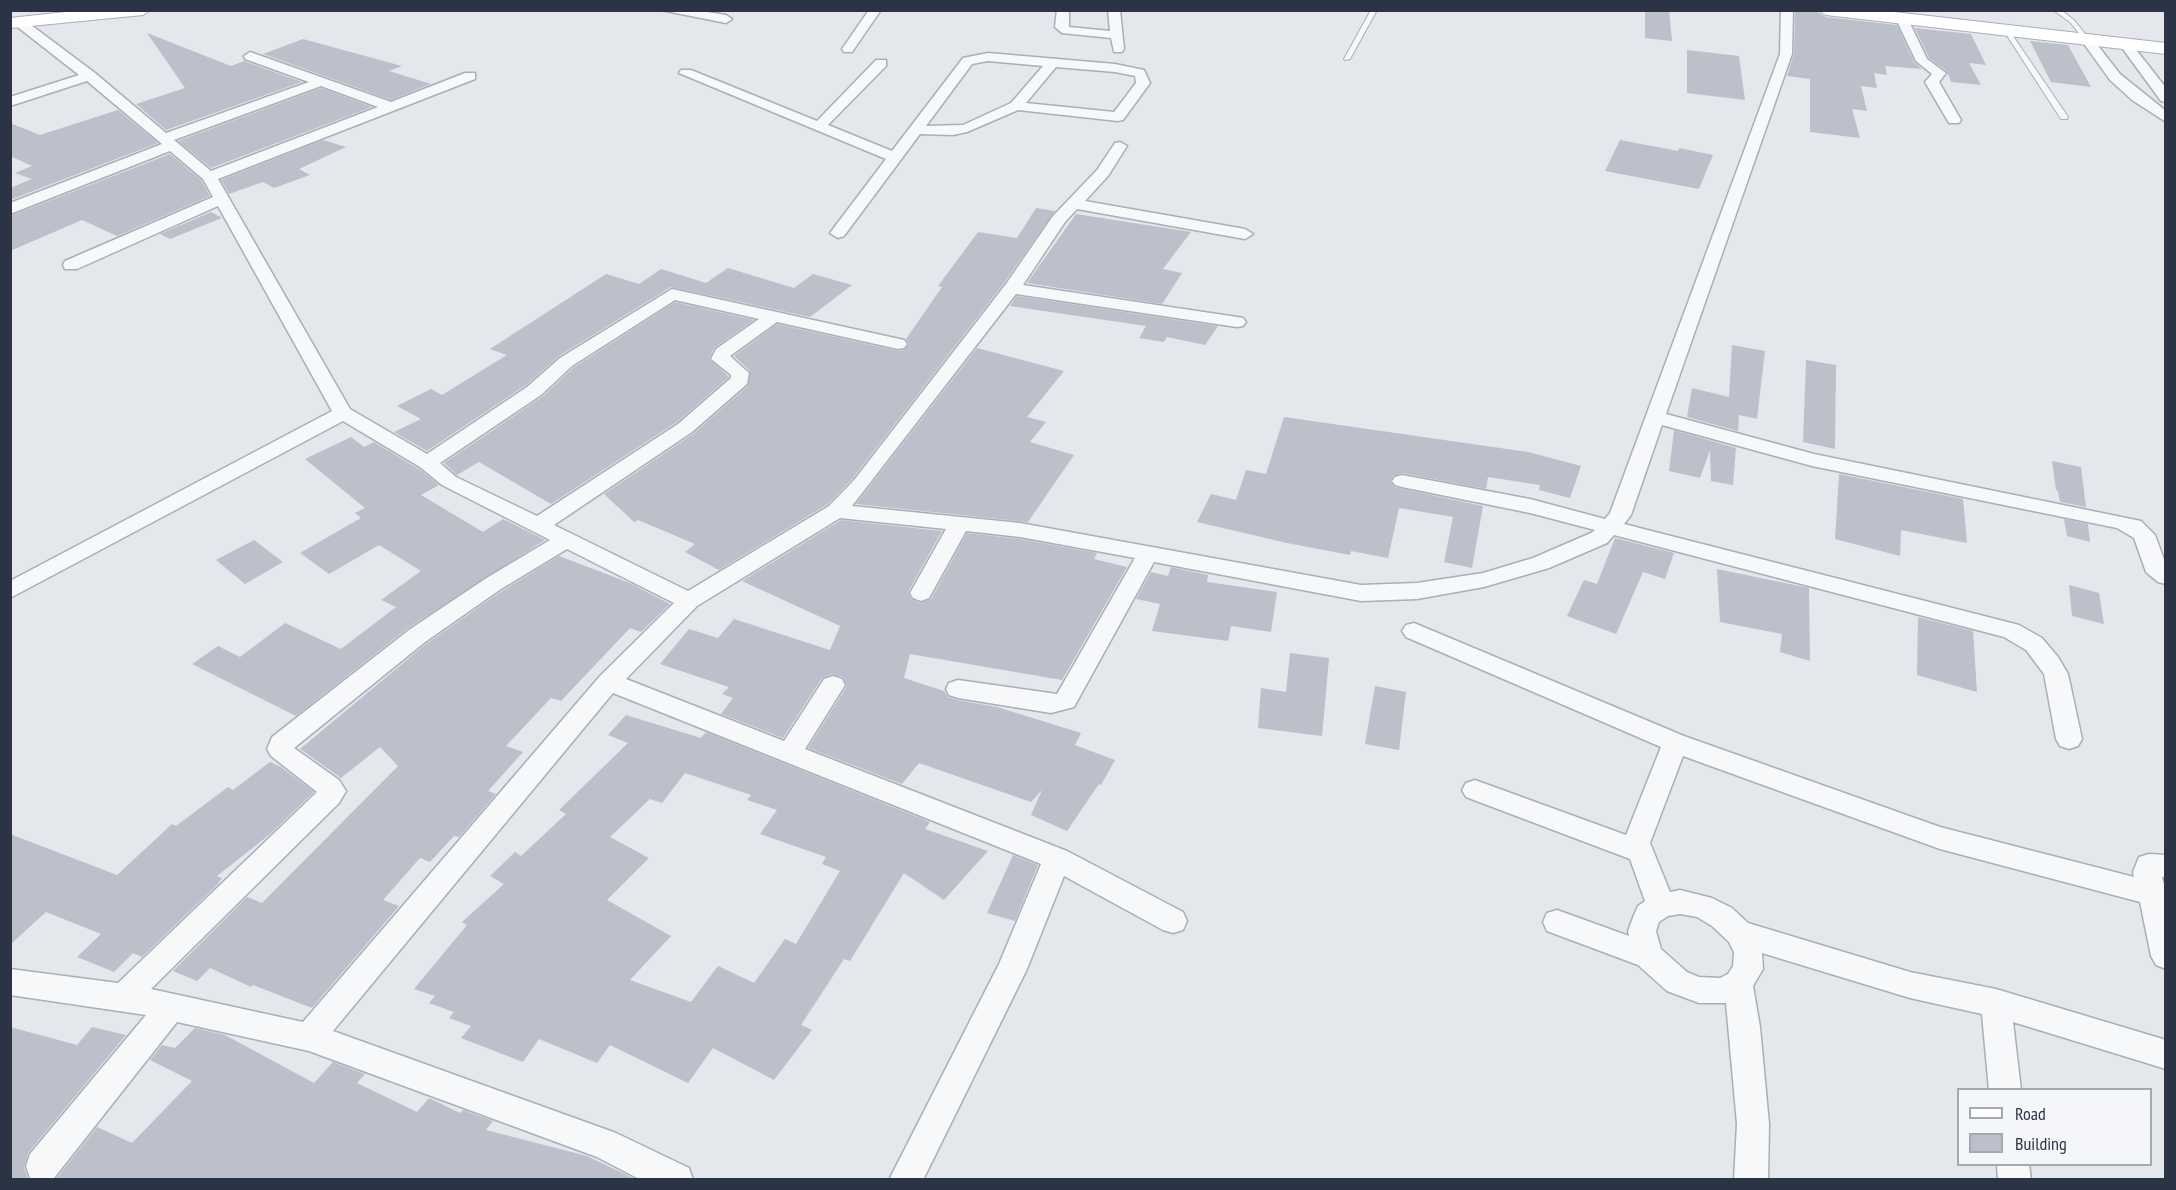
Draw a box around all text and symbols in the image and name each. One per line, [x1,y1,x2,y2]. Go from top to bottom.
legend [1957,1088,2152,1166]
text: Road [2015,1102,2046,1125]
text: Building [2015,1132,2067,1155]

